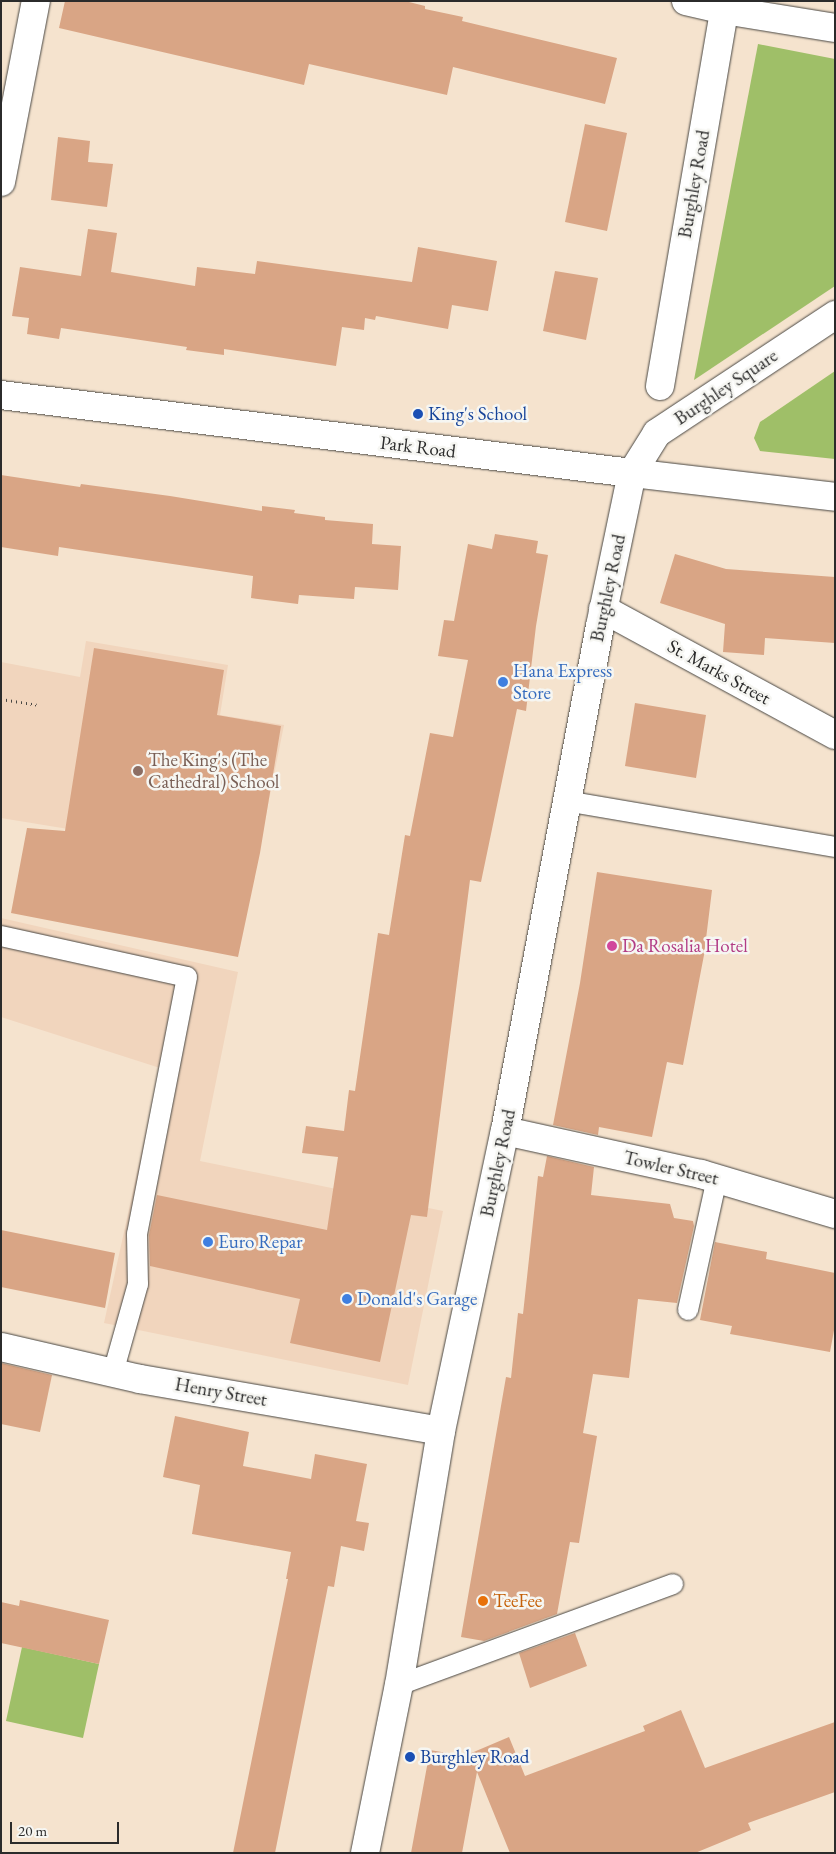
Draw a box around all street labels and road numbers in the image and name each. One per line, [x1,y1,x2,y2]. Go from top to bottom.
street label: Burghley Road [673,128,715,240]
street label: Burghley Square [670,344,782,430]
street label: Park Road [379,431,457,463]
street label: Burghley Road [585,532,631,644]
street label: St. Marks Street [664,634,774,710]
street label: Burghley Road [475,1107,521,1219]
street label: Towler Street [621,1146,721,1190]
street label: Henry Street [173,1373,269,1411]

